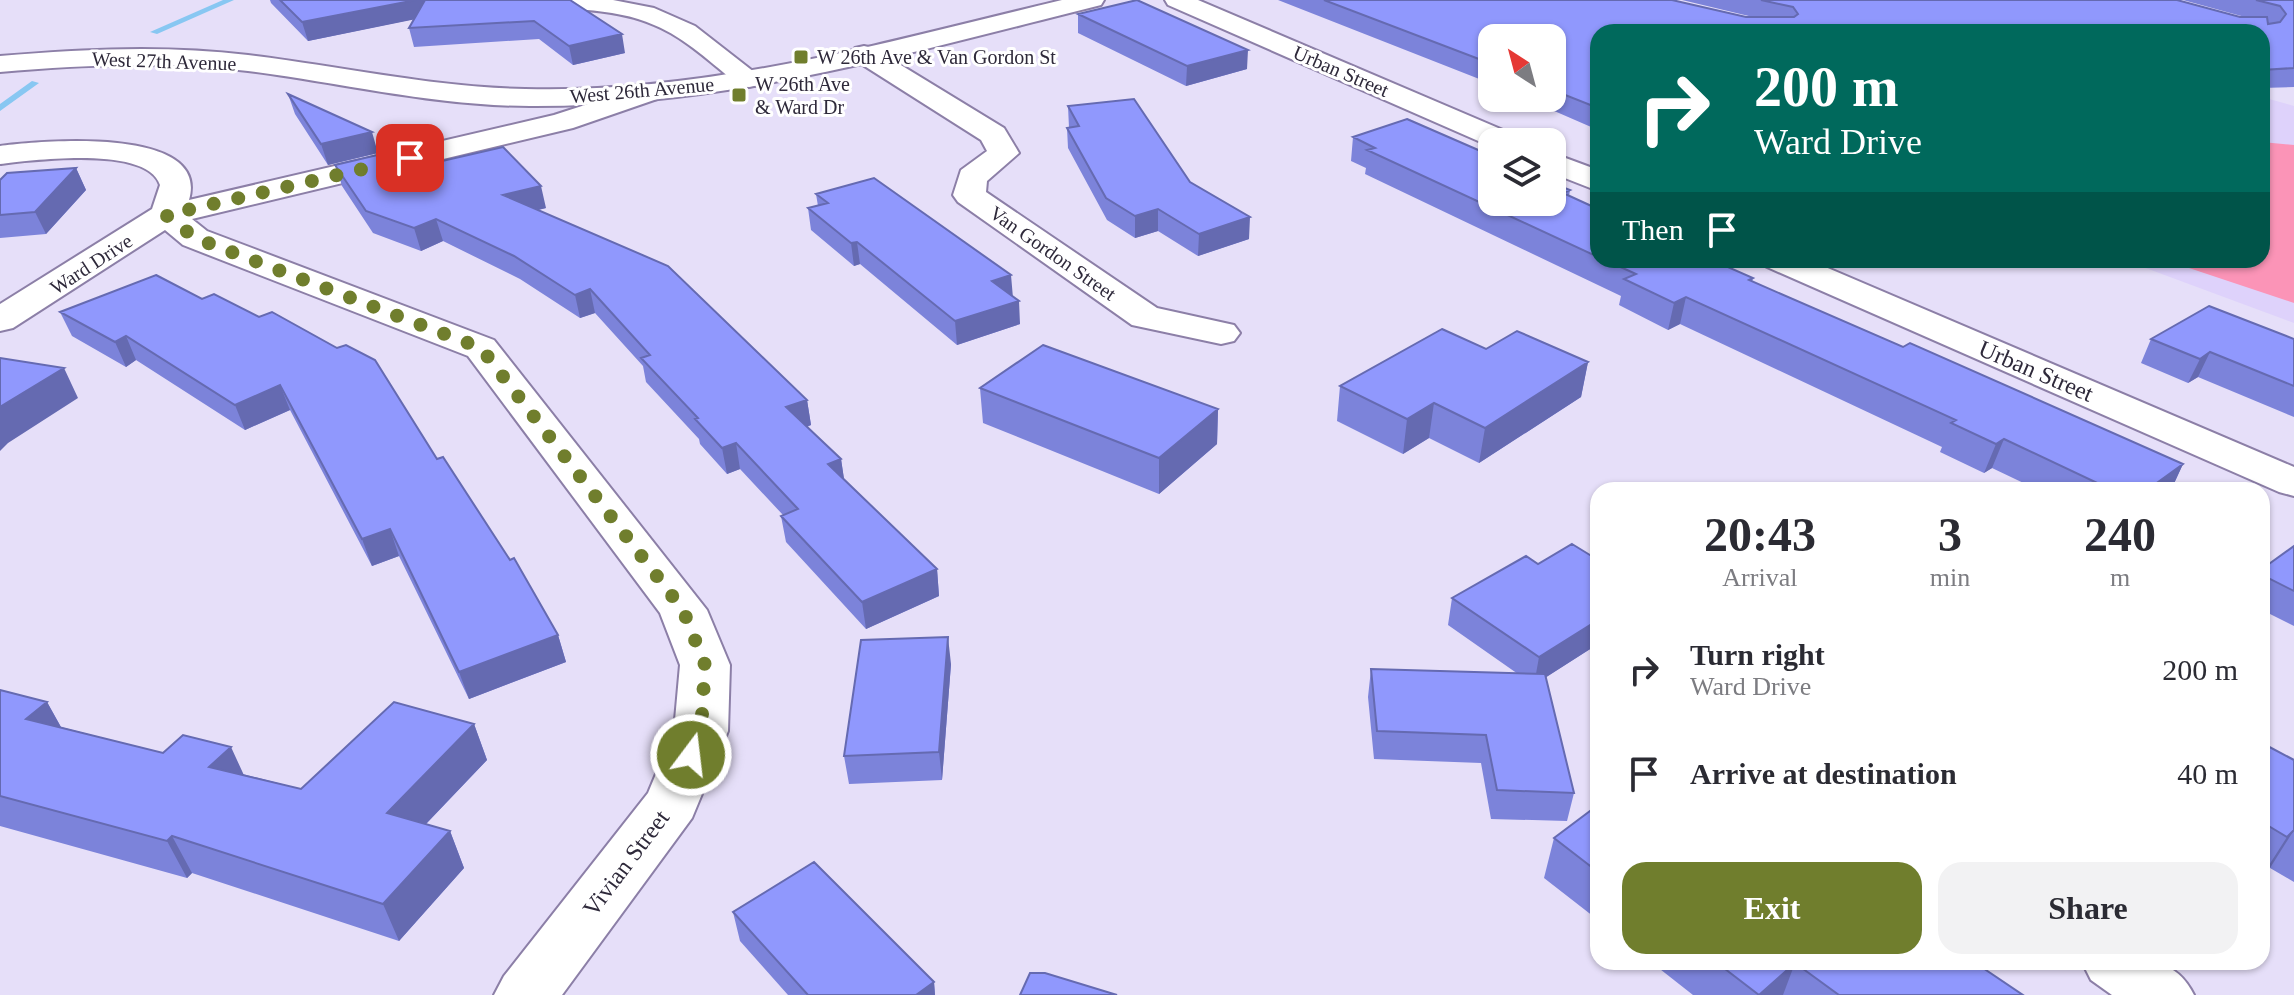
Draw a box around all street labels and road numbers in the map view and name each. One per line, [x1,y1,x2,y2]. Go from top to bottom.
street label: Urban Street [1290,41,1392,101]
street label: West 27th Avenue [91,47,237,75]
street label: West 26th Avenue [569,73,715,107]
street label: Van Gordon Street [986,201,1121,305]
street label: Ward Drive [46,229,136,299]
street label: Urban Street [1975,335,2098,407]
street label: Vivian Street [578,805,674,921]

